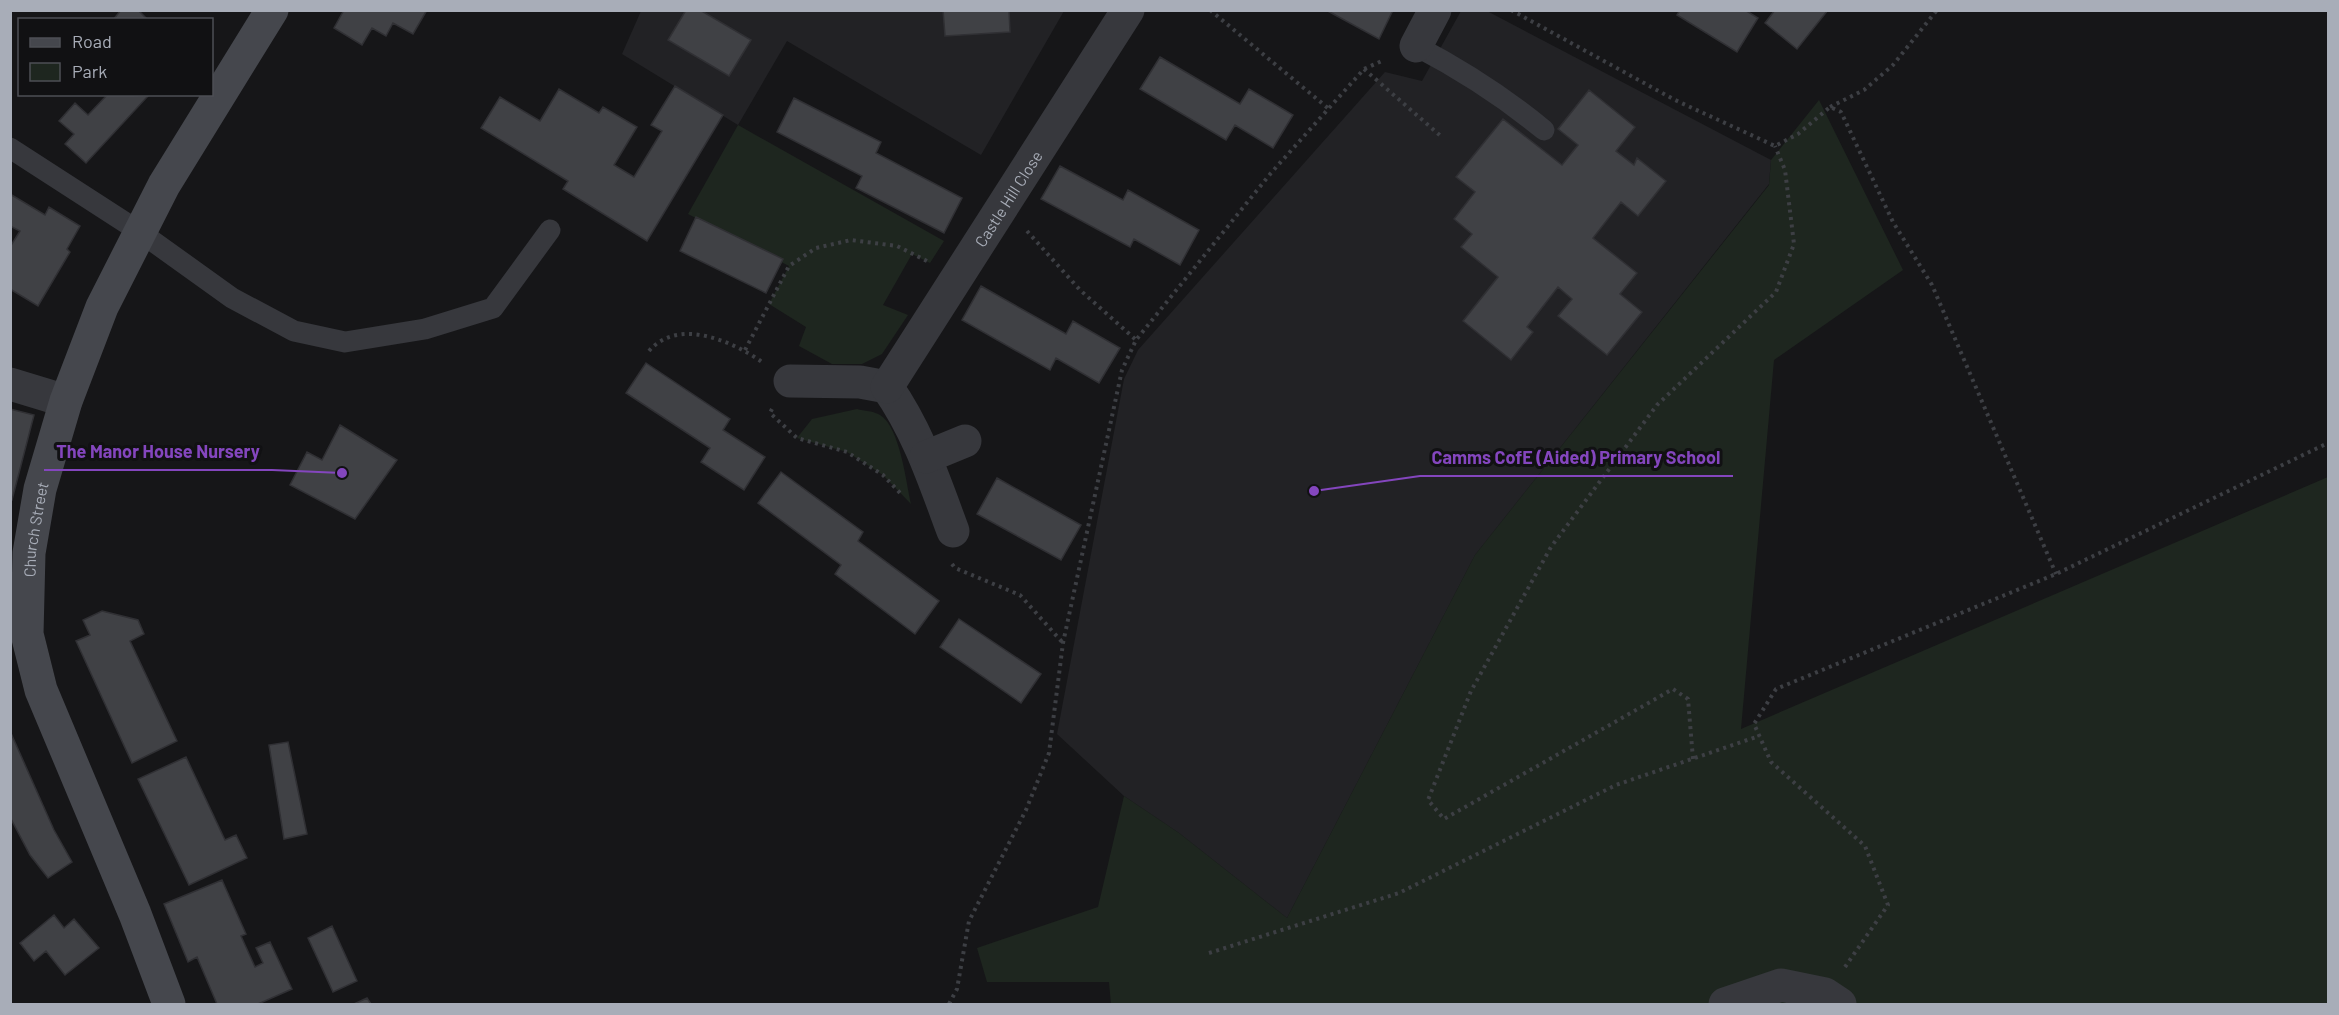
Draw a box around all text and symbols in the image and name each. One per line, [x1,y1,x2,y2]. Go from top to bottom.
legend [18,18,213,96]
text: Road [72,30,112,52]
text: Park [72,60,107,82]
street label: Castle Hill Close [970,147,1045,250]
callout: The Manor House Nursery [44,434,272,470]
text: The Manor House Nursery [56,440,260,462]
callout: Camms CofE (Aided) Primary School [1420,440,1733,476]
text: Camms CofE (Aided) Primary School [1432,446,1720,468]
street label: Church Street [19,479,51,577]

